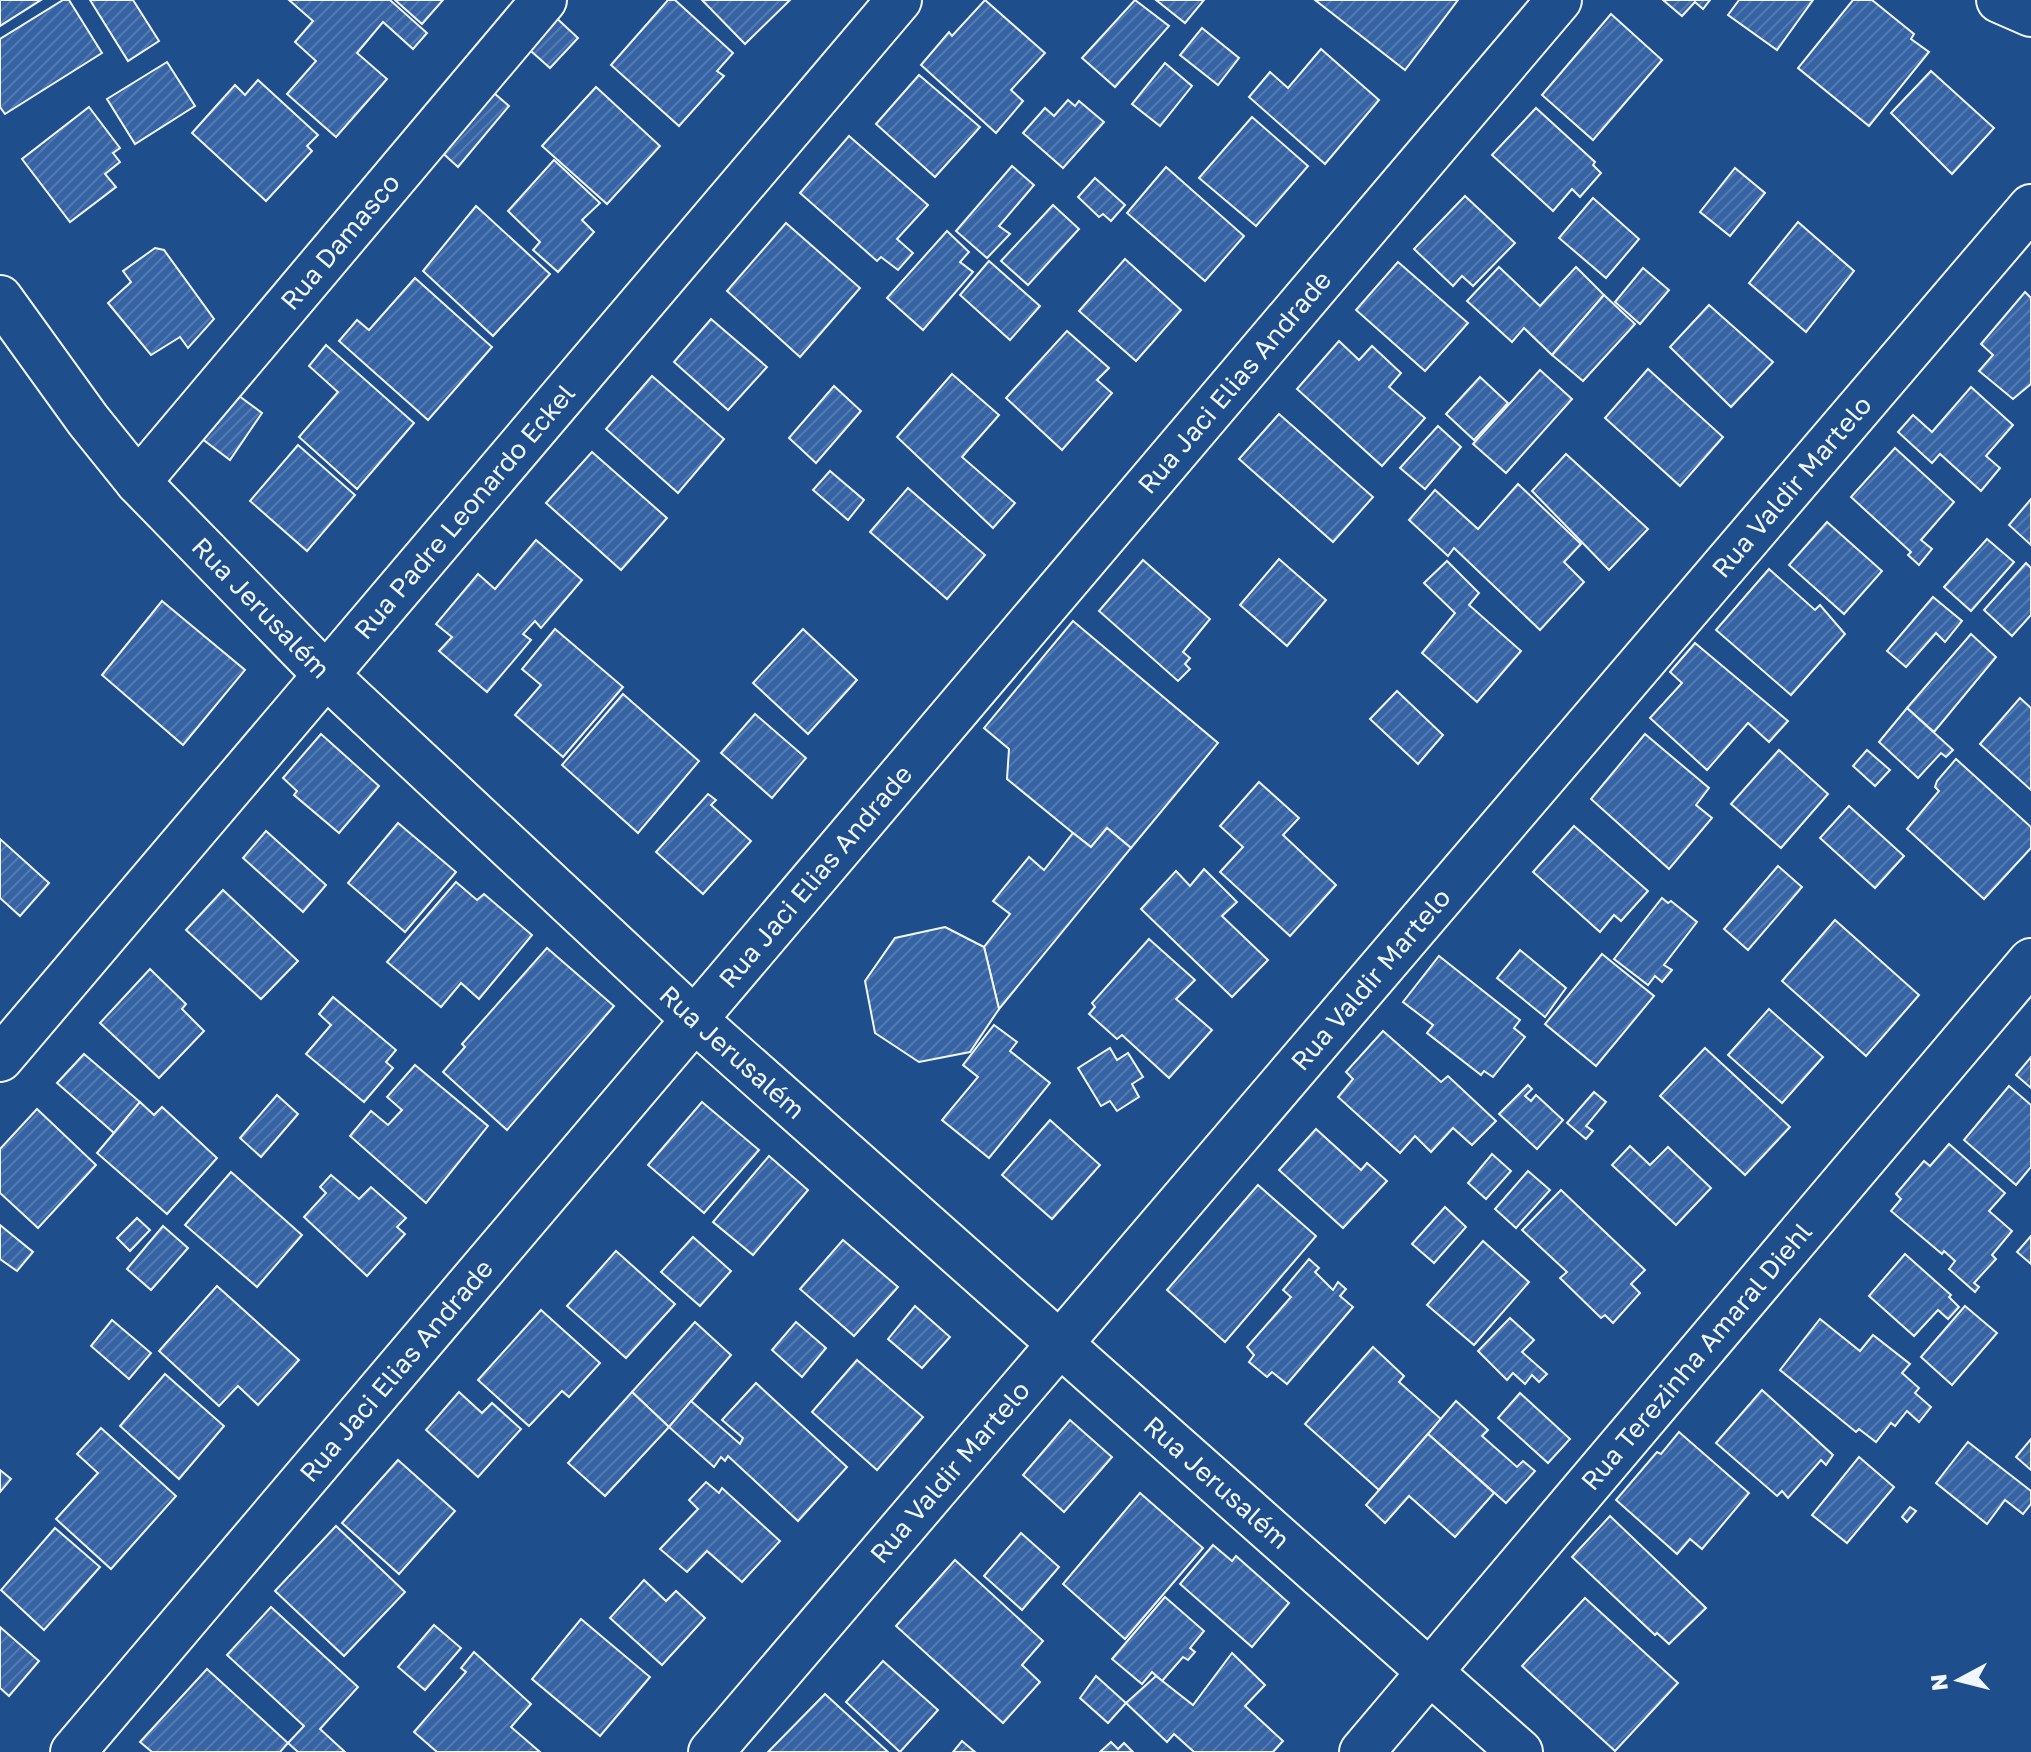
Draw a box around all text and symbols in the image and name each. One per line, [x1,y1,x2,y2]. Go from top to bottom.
street label: Rua Damasco [274,167,406,316]
street label: Rua Jaci Elias Andrade [1131,264,1337,500]
street label: Rua Padre Leonardo Eckel [347,378,581,645]
street label: Rua Valdir Martelo [1705,389,1878,584]
street label: Rua Jerusalém [186,531,336,684]
street label: Rua Jaci Elias Andrade [712,759,918,994]
street label: Rua Valdir Martelo [1284,882,1457,1076]
street label: Rua Jerusalém [654,979,811,1125]
street label: Rua Terezinha Amaral Diehl [1574,1216,1818,1496]
street label: Rua Jaci Elias Andrade [293,1253,499,1488]
street label: Rua Valdir Martelo [863,1375,1036,1569]
street label: Rua Jerusalém [1138,1410,1296,1555]
north arrow [1919,1640,1999,1720]
text: N [1924,1673,1953,1692]

